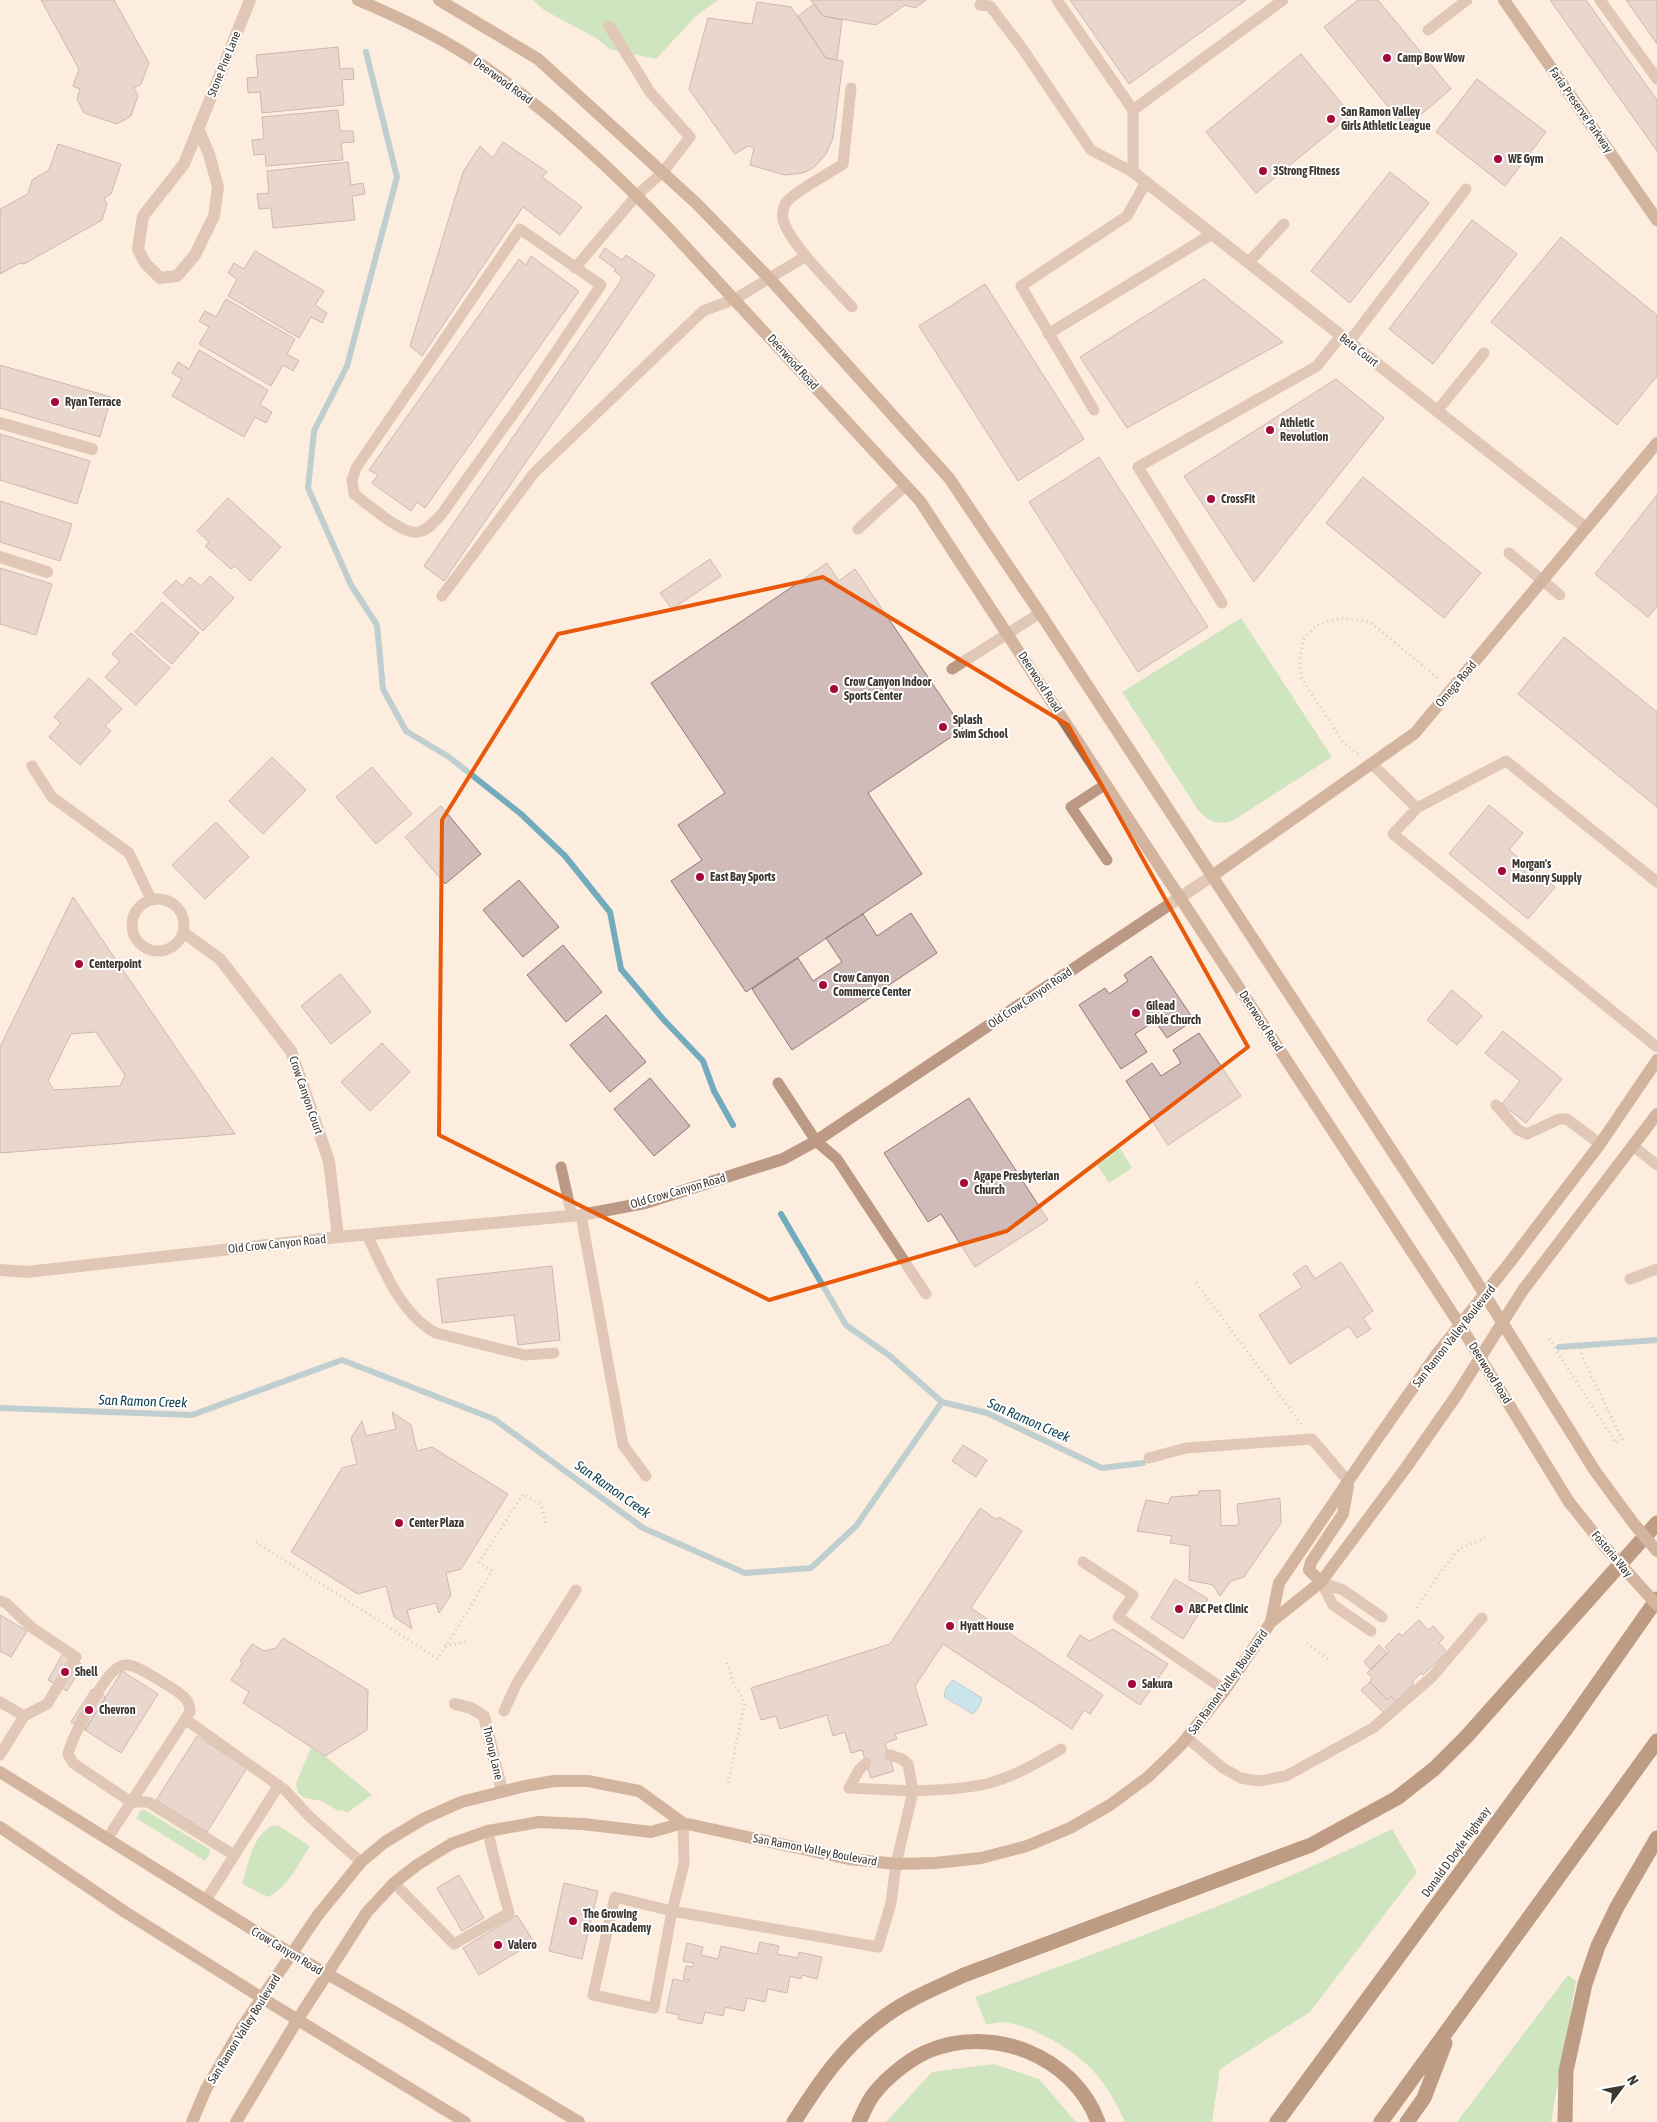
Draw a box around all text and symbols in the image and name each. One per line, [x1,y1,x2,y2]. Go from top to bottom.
street label: Stone Pine Lane [204,29,244,99]
place label: Camp Bow Wow [1397,51,1466,65]
marker: Camp Bow Wow [1381,52,1393,64]
street label: Deerwood Road [471,55,535,107]
street label: Faria Preserve Parkway [1546,64,1616,156]
place label: San Ramon Valley Girls Athletic League [1341,105,1431,133]
marker: San Ramon Valley Girls Athletic League [1325,113,1337,125]
place label: WE Gym [1507,152,1544,166]
marker: WE Gym [1492,153,1504,165]
place label: 3Strong Fitness [1273,164,1340,178]
marker: 3Strong Fitness [1257,165,1269,177]
street label: Beta Court [1337,330,1382,370]
street label: Deerwood Road [764,331,822,393]
place label: Ryan Terrace [65,395,122,409]
marker: Ryan Terrace [49,396,61,408]
place label: Athletic Revolution [1279,416,1329,444]
marker: Athletic Revolution [1264,424,1276,436]
place label: CrossFit [1221,492,1256,506]
marker: CrossFit [1205,493,1217,505]
street label: Deerwood Road [1015,649,1065,715]
street label: Omega Road [1433,658,1479,710]
place label: Crow Canyon Indoor Sports Center [844,675,932,703]
marker: Crow Canyon Indoor Sports Center [828,683,840,695]
place label: Splash Swim School [953,713,1009,741]
marker: Splash Swim School [937,721,949,733]
place label: Morgan's Masonry Supply [1512,857,1582,885]
marker: Morgan's Masonry Supply [1496,865,1508,877]
place label: East Bay Sports [710,870,776,884]
marker: East Bay Sports [694,871,706,883]
place label: Centerpoint [89,957,142,971]
marker: Centerpoint [73,958,85,970]
street label: Old Crow Canyon Road [985,965,1075,1031]
place label: Crow Canyon Commerce Center [833,971,911,999]
marker: Crow Canyon Commerce Center [817,979,829,991]
street label: Deerwood Road [1236,988,1286,1054]
place label: Gilead Bible Church [1146,999,1201,1027]
marker: Gilead Bible Church [1130,1007,1142,1019]
street label: Crow Canyon Court [286,1054,326,1136]
place label: Agape Presbyterian Church [973,1169,1059,1197]
street label: Old Crow Canyon Road [629,1171,727,1211]
marker: Agape Presbyterian Church [958,1177,970,1189]
street label: Old Crow Canyon Road [227,1232,327,1256]
street label: San Ramon Valley Boulevard [1410,1282,1498,1390]
street label: Deerwood Road [1466,1340,1514,1406]
water label: San Ramon Creek [97,1391,188,1411]
water label: San Ramon Creek [984,1394,1073,1446]
water label: San Ramon Creek [571,1456,655,1521]
place label: Center Plaza [409,1516,465,1530]
marker: Center Plaza [393,1517,405,1529]
street label: Fostoria Way [1589,1528,1635,1580]
place label: ABC Pet Clinic [1188,1602,1249,1616]
marker: ABC Pet Clinic [1173,1603,1185,1615]
place label: Hyatt House [960,1619,1015,1633]
marker: Hyatt House [944,1620,956,1632]
street label: San Ramon Valley Boulevard [1185,1627,1271,1737]
place label: Shell [75,1665,98,1679]
marker: Shell [59,1666,71,1678]
place label: Sakura [1142,1677,1173,1691]
marker: Sakura [1126,1678,1138,1690]
place label: Chevron [99,1703,136,1717]
marker: Chevron [83,1704,95,1716]
street label: Thorup Lane [480,1725,506,1781]
street label: Donald D Doyle Highway [1419,1804,1493,1900]
street label: San Ramon Valley Boulevard [752,1831,878,1869]
place label: The Growing Room Academy [583,1907,651,1935]
marker: The Growing Room Academy [567,1915,579,1927]
street label: Crow Canyon Road [249,1924,325,1978]
place label: Valero [507,1938,537,1952]
marker: Valero [492,1939,504,1951]
street label: San Ramon Valley Boulevard [205,1972,283,2086]
north arrow [1597,2062,1647,2112]
text: N [1624,2072,1642,2088]

